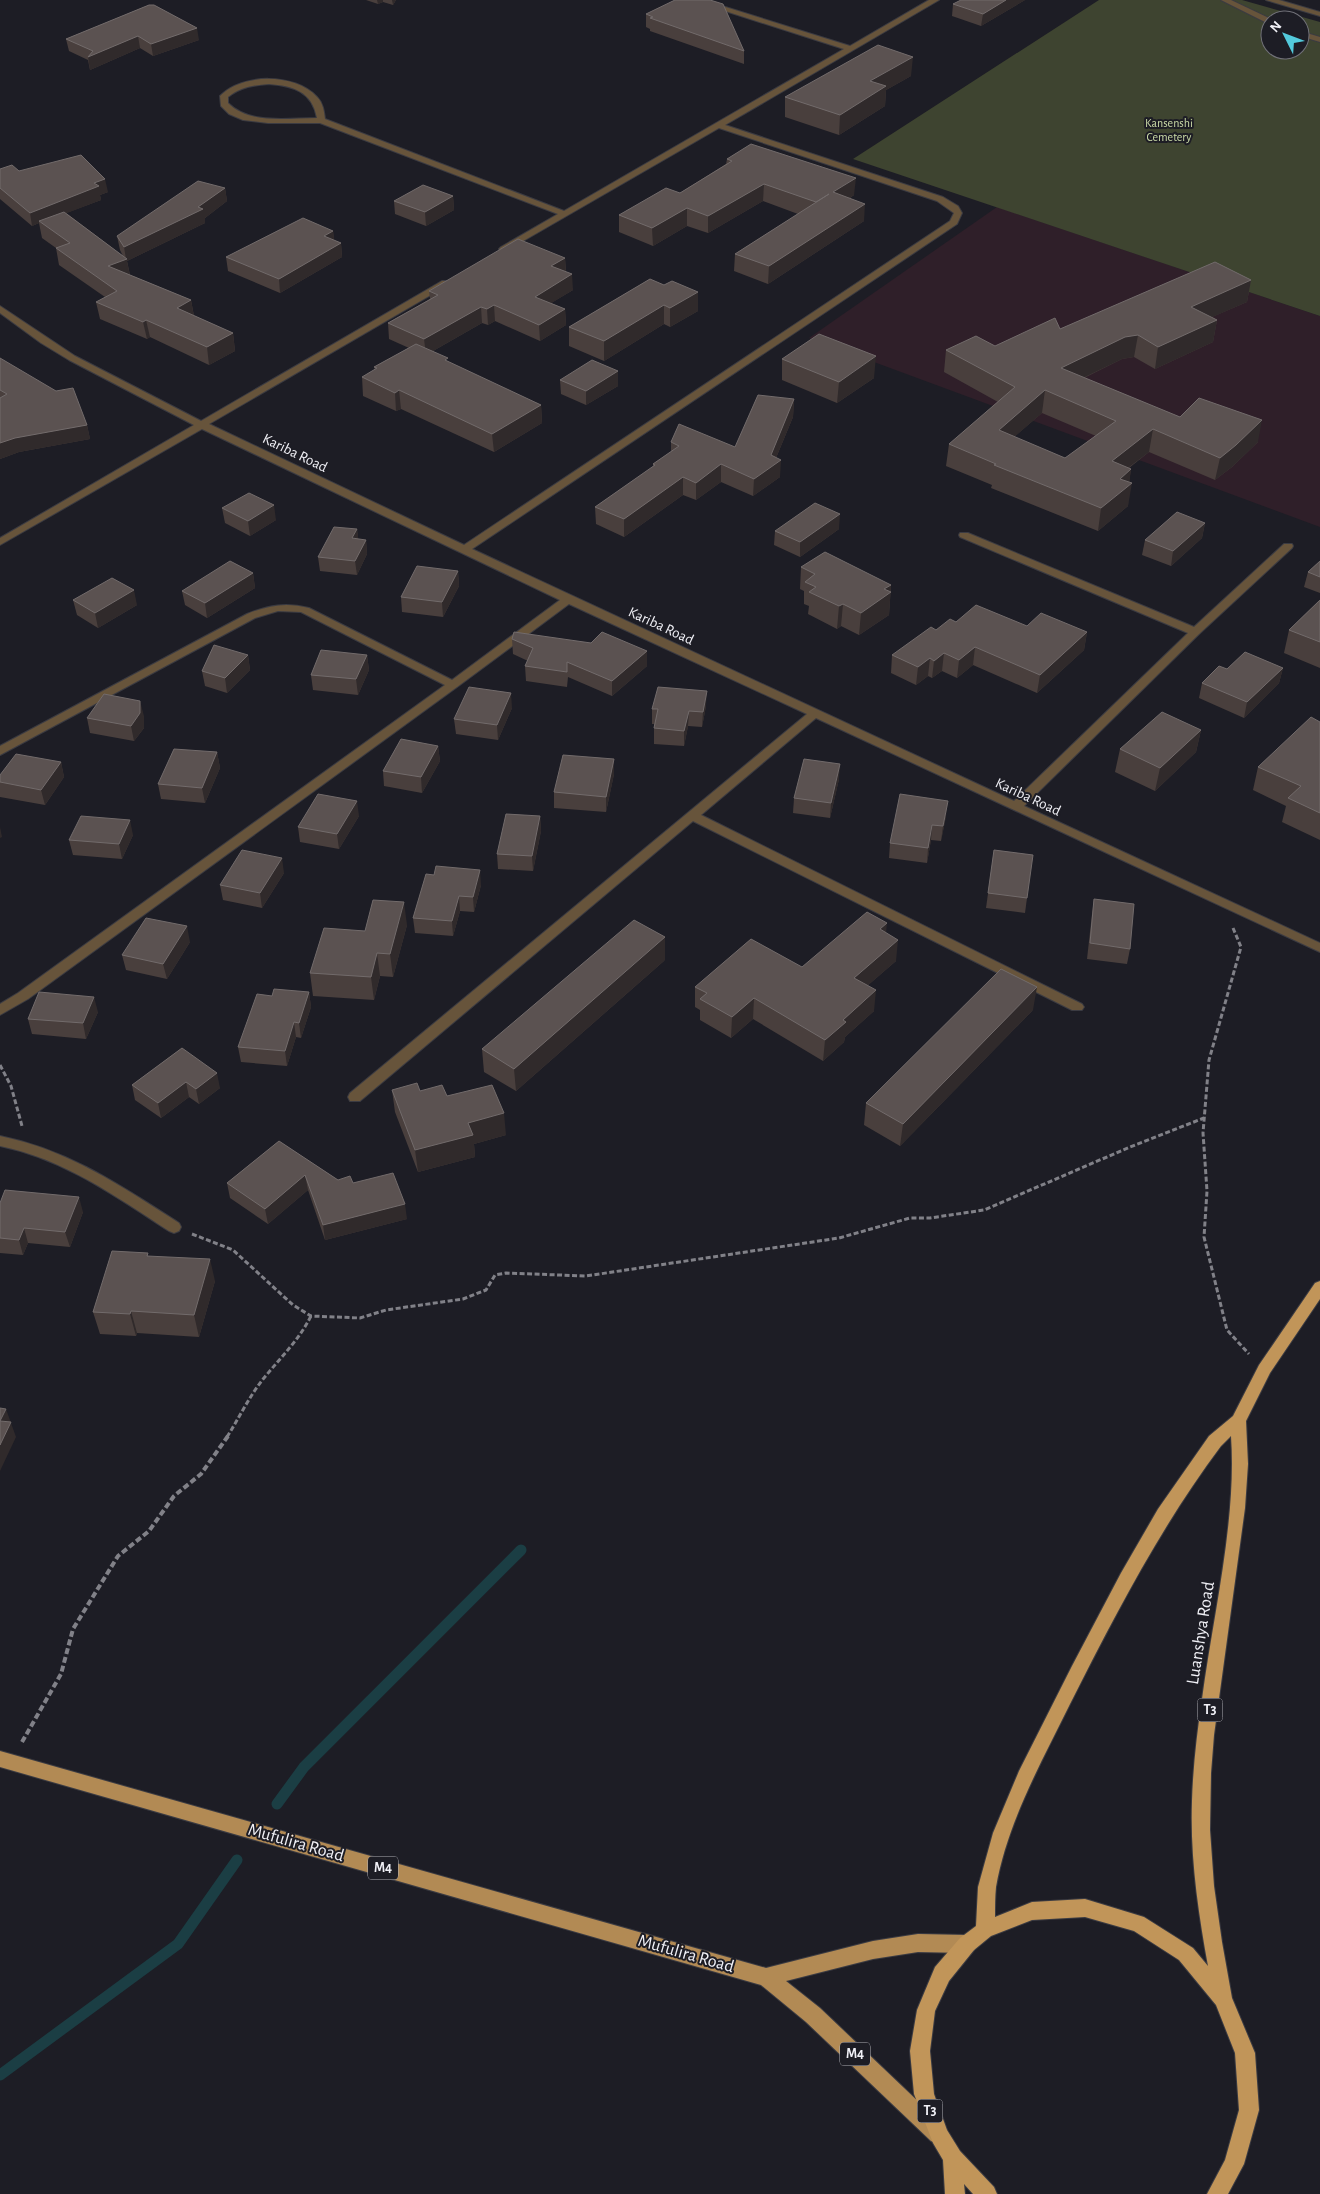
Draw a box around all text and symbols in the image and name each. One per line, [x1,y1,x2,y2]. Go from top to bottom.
north arrow [1260,10,1310,60]
text: N [1268,19,1285,35]
park label: Kansenshi Cemetery [1145,117,1193,144]
street label: Kariba Road [260,431,330,475]
street label: Kariba Road [626,604,696,648]
street label: Kariba Road [993,775,1063,819]
street label: Luanshya Road [1184,1580,1218,1686]
road number: T3 [1198,1698,1222,1722]
street label: Mufulira Road [246,1821,346,1865]
road number: M4 [368,1856,398,1880]
street label: Mufulira Road [636,1932,736,1976]
road number: M4 [840,2042,870,2066]
road number: T3 [918,2100,942,2122]

